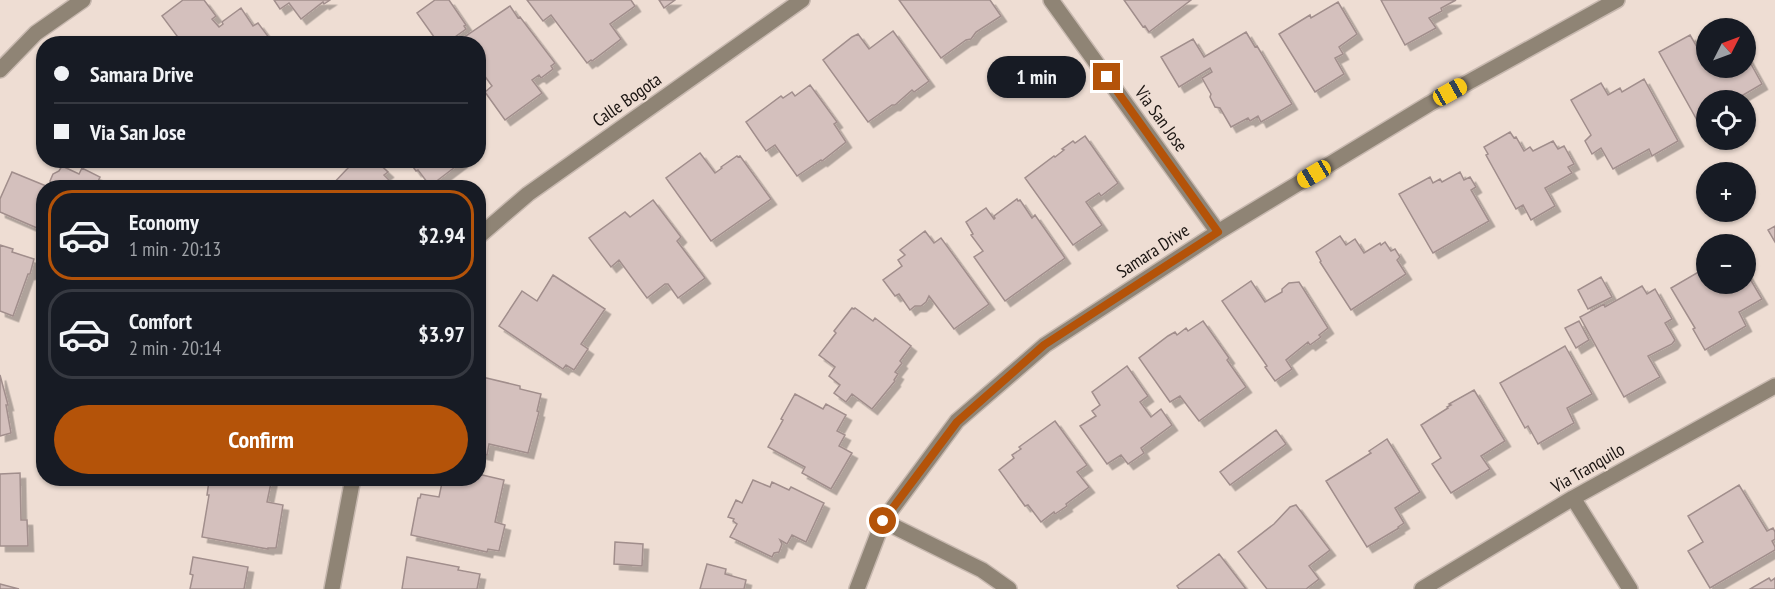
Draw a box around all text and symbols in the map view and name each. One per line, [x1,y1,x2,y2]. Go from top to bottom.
north arrow [1696,18,1756,78]
map controls [1696,18,1756,294]
callout: 1 min [987,56,1086,98]
text: Samara Drive [90,60,194,88]
route end [1093,63,1120,90]
text: 1 min [1016,64,1057,90]
street label: Calle Bogota [588,68,666,132]
car [1430,75,1470,109]
street label: Via San Jose [1129,81,1193,156]
button: locate [1696,90,1756,150]
text: Via San Jose [90,118,186,146]
car [1294,157,1334,191]
button: + [1696,162,1756,222]
icon: car [57,208,111,262]
text: Economy [129,208,199,236]
street label: Samara Drive [1112,218,1194,283]
text: $2.94 [418,221,465,249]
button: − [1696,234,1756,294]
text: 1 min · 20:13 [129,236,221,262]
icon: car [57,307,111,361]
text: Comfort [129,307,192,335]
text: $3.97 [418,320,465,348]
text: 2 min · 20:14 [129,335,221,361]
button: Confirm [54,405,468,474]
street label: Via Tranquilo [1546,437,1629,498]
route start [869,507,896,534]

